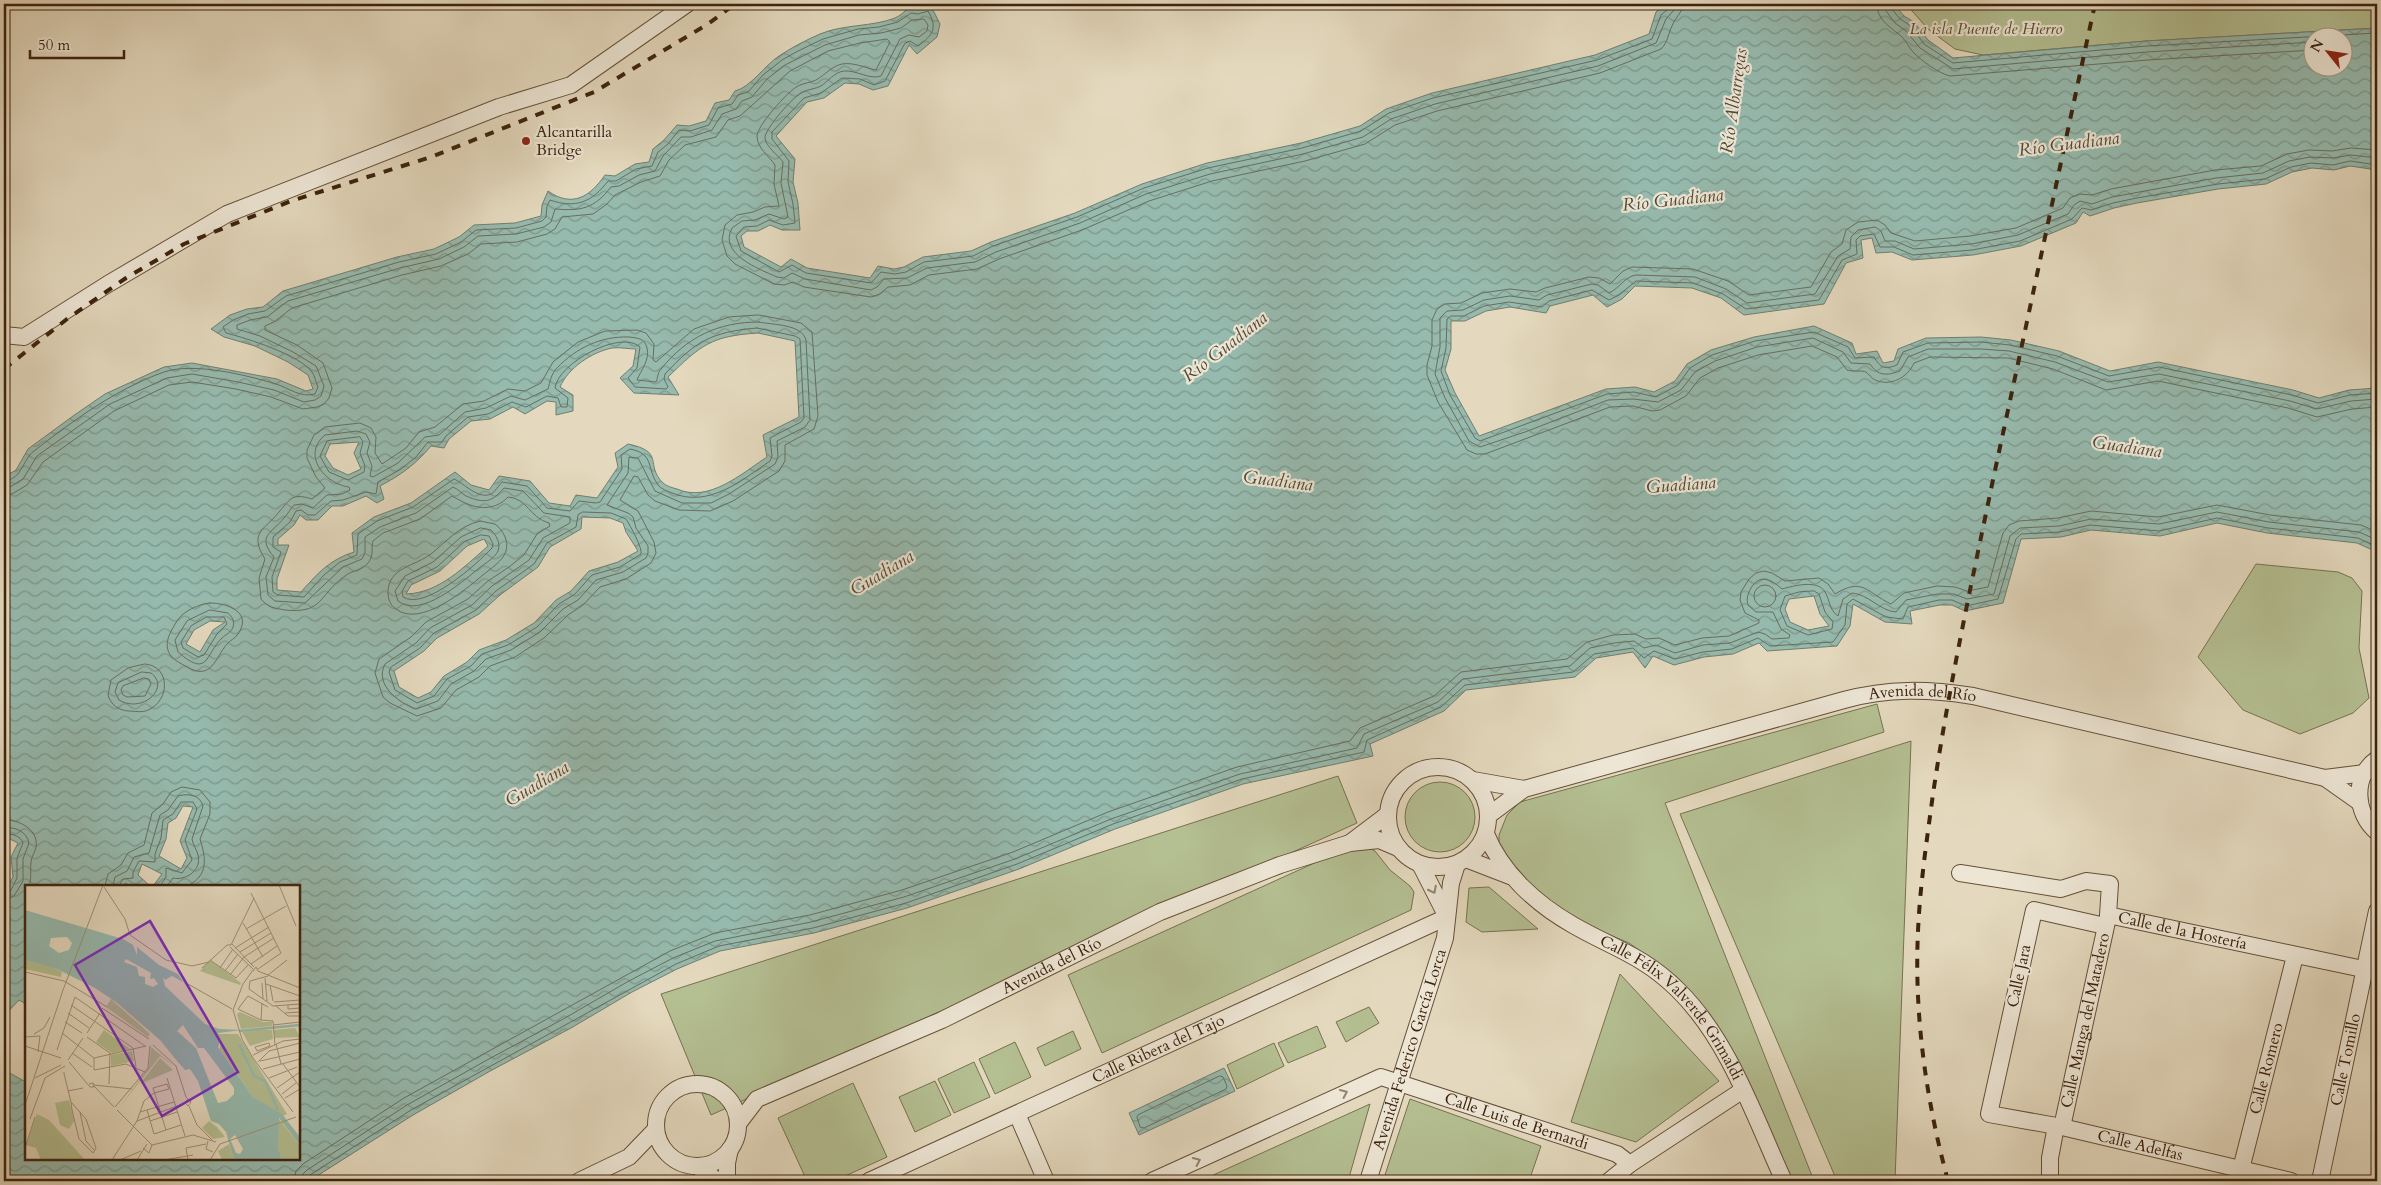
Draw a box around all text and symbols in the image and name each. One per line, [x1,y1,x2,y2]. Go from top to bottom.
park label: La isla Puente de Hierro [1910,18,2063,40]
scale bar [30,28,124,60]
north arrow [2304,28,2354,78]
text: 50 m [38,35,70,55]
text: N [2306,36,2328,56]
water label: Río Albarregas [1714,47,1754,155]
place label: Alcantarilla Bridge [536,121,612,161]
water label: Río Guadiana [2017,125,2121,163]
marker: Alcantarilla Bridge [520,135,532,147]
water label: Río Guadiana [1621,182,1725,218]
water label: Río Guadiana [1177,306,1273,388]
water label: Guadiana [2091,430,2163,464]
water label: Guadiana [1242,464,1314,498]
water label: Guadiana [1645,470,1717,500]
water label: Guadiana [846,544,918,602]
street label: Avenida del Río [1867,680,1978,707]
water label: Guadiana [501,755,573,813]
inset map [25,885,300,1160]
one-way arrow [1427,885,1437,894]
street label: Calle de la Hostería [2116,906,2249,955]
street label: Calle Félix Valverde Grimaldi [1596,930,1749,1084]
street label: Calle Manga del Matadero [2055,931,2115,1110]
street label: Avenida del Río [998,932,1106,1000]
street label: Calle Jara [2002,942,2036,1010]
street label: Avenida Federico García Lorca [1368,946,1452,1153]
street label: Calle Ribera del Tajo [1088,1009,1228,1089]
street label: Calle Tomillo [2325,1011,2366,1108]
street label: Calle Romero [2244,1020,2289,1117]
street label: Calle Luis de Bernardi [1442,1087,1592,1155]
one-way arrow [1339,1090,1348,1100]
street label: Calle Adelfas [2095,1125,2185,1166]
one-way arrow [1192,1157,1201,1167]

